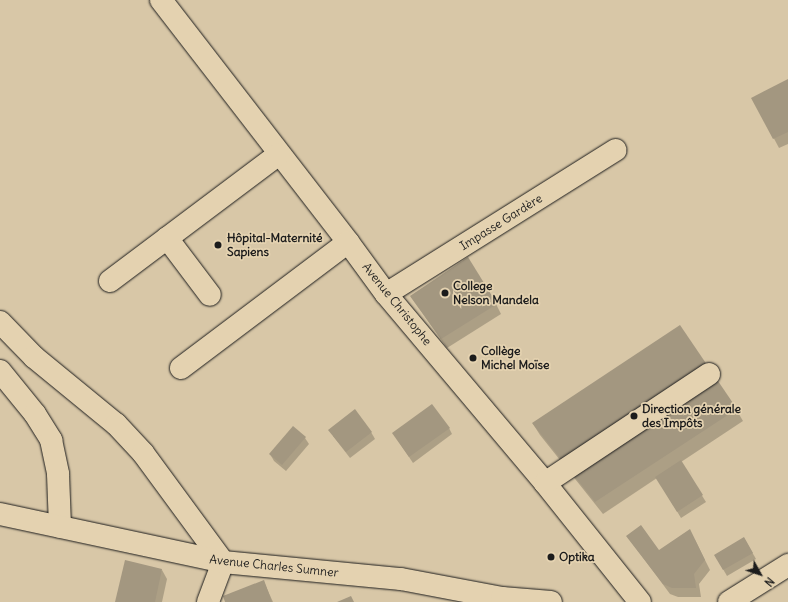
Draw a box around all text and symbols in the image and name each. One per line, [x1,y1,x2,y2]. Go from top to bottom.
street label: Impasse Gardère [457,191,545,253]
place label: Hôpital-Maternité Sapiens [227,231,322,259]
marker: Hôpital-Maternité Sapiens [212,239,224,251]
street label: Avenue Christophe [359,260,435,348]
place label: College Nelson Mandela [453,279,539,307]
marker: College Nelson Mandela [440,288,450,298]
place label: Collège Michel Moïse [481,344,549,372]
marker: Collège Michel Moïse [468,353,478,363]
place label: Direction générale des Impôts [642,402,741,430]
marker: Direction générale des Impôts [629,411,639,421]
place label: Optika [559,550,595,564]
street label: Avenue Charles Sumner [209,552,339,580]
marker: Optika [546,552,556,562]
north arrow [740,554,780,594]
text: N [761,574,777,589]

